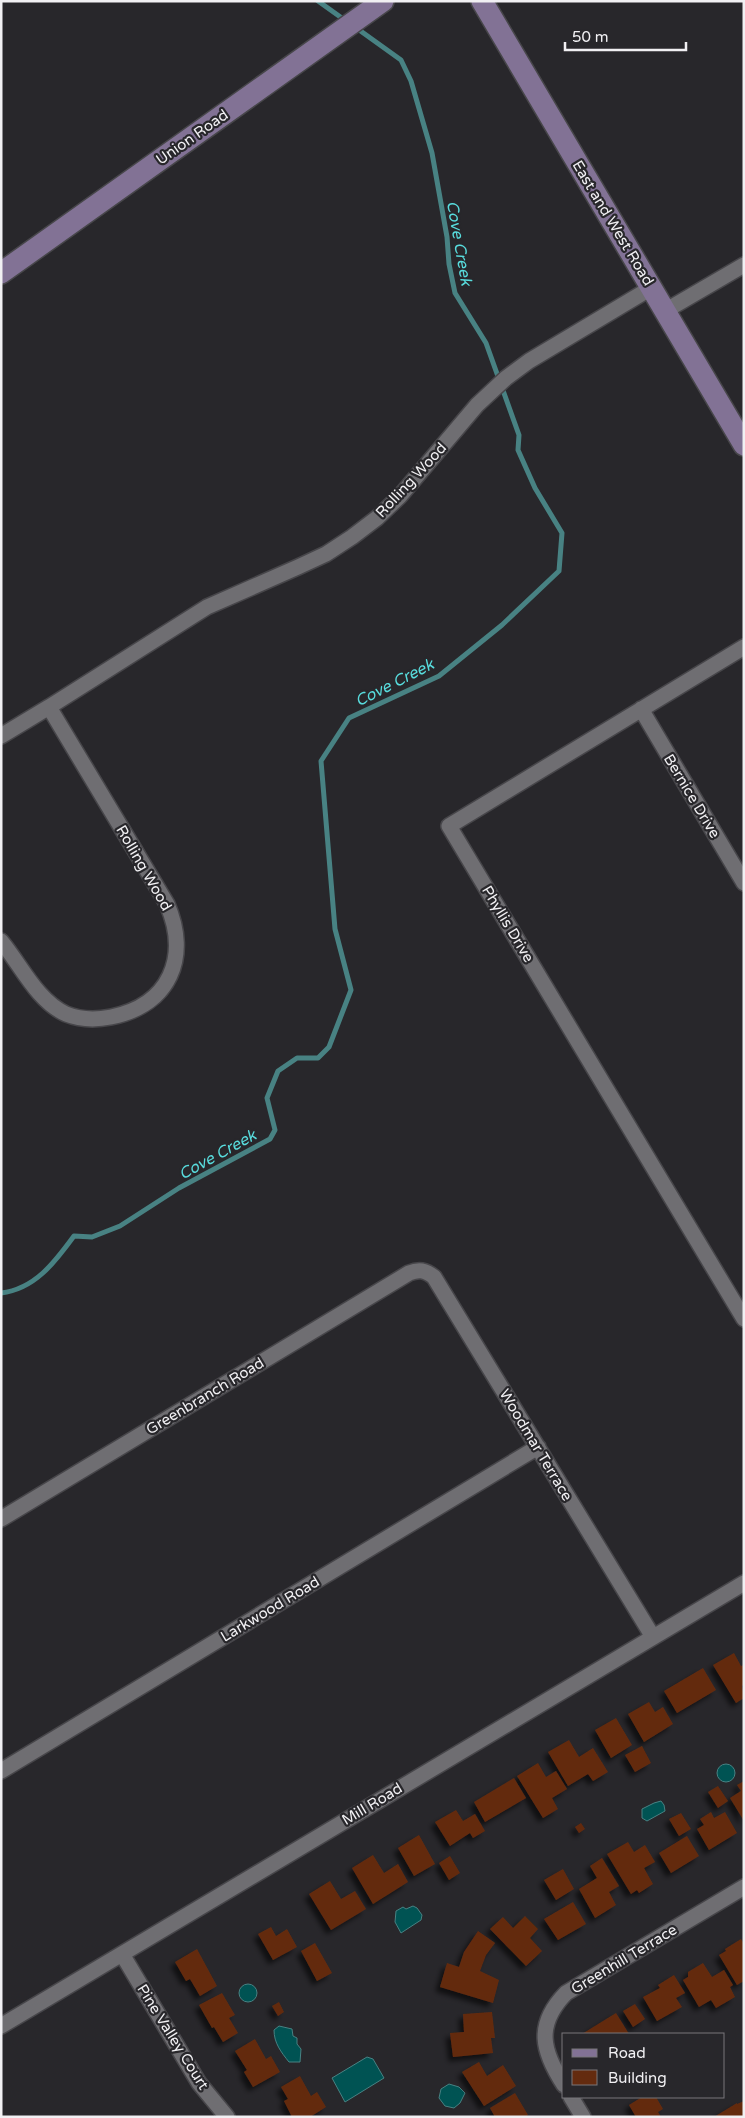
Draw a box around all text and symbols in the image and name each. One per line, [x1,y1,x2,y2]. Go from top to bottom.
scale bar [565,20,686,52]
text: 50 m [572,28,609,46]
street label: Union Road [153,106,231,168]
street label: East and West Road [568,157,658,289]
water label: Cove Creek [442,199,477,288]
street label: Rolling Wood [372,439,450,521]
water label: Cove Creek [352,654,438,711]
street label: Bernice Drive [660,751,724,841]
street label: Rolling Wood [112,822,176,914]
street label: Phyllis Drive [478,882,538,966]
water label: Cove Creek [175,1125,261,1184]
street label: Greenbranch Road [143,1354,267,1438]
street label: Woodmar Terrace [496,1386,576,1504]
street label: Larkwood Road [217,1572,323,1646]
street label: Mill Road [339,1779,405,1829]
street label: Greenhill Terrace [568,1920,680,1998]
street label: Pine Valley Court [133,1981,213,2093]
legend [562,2033,725,2098]
text: Road [608,2044,646,2062]
text: Building [608,2069,667,2087]

